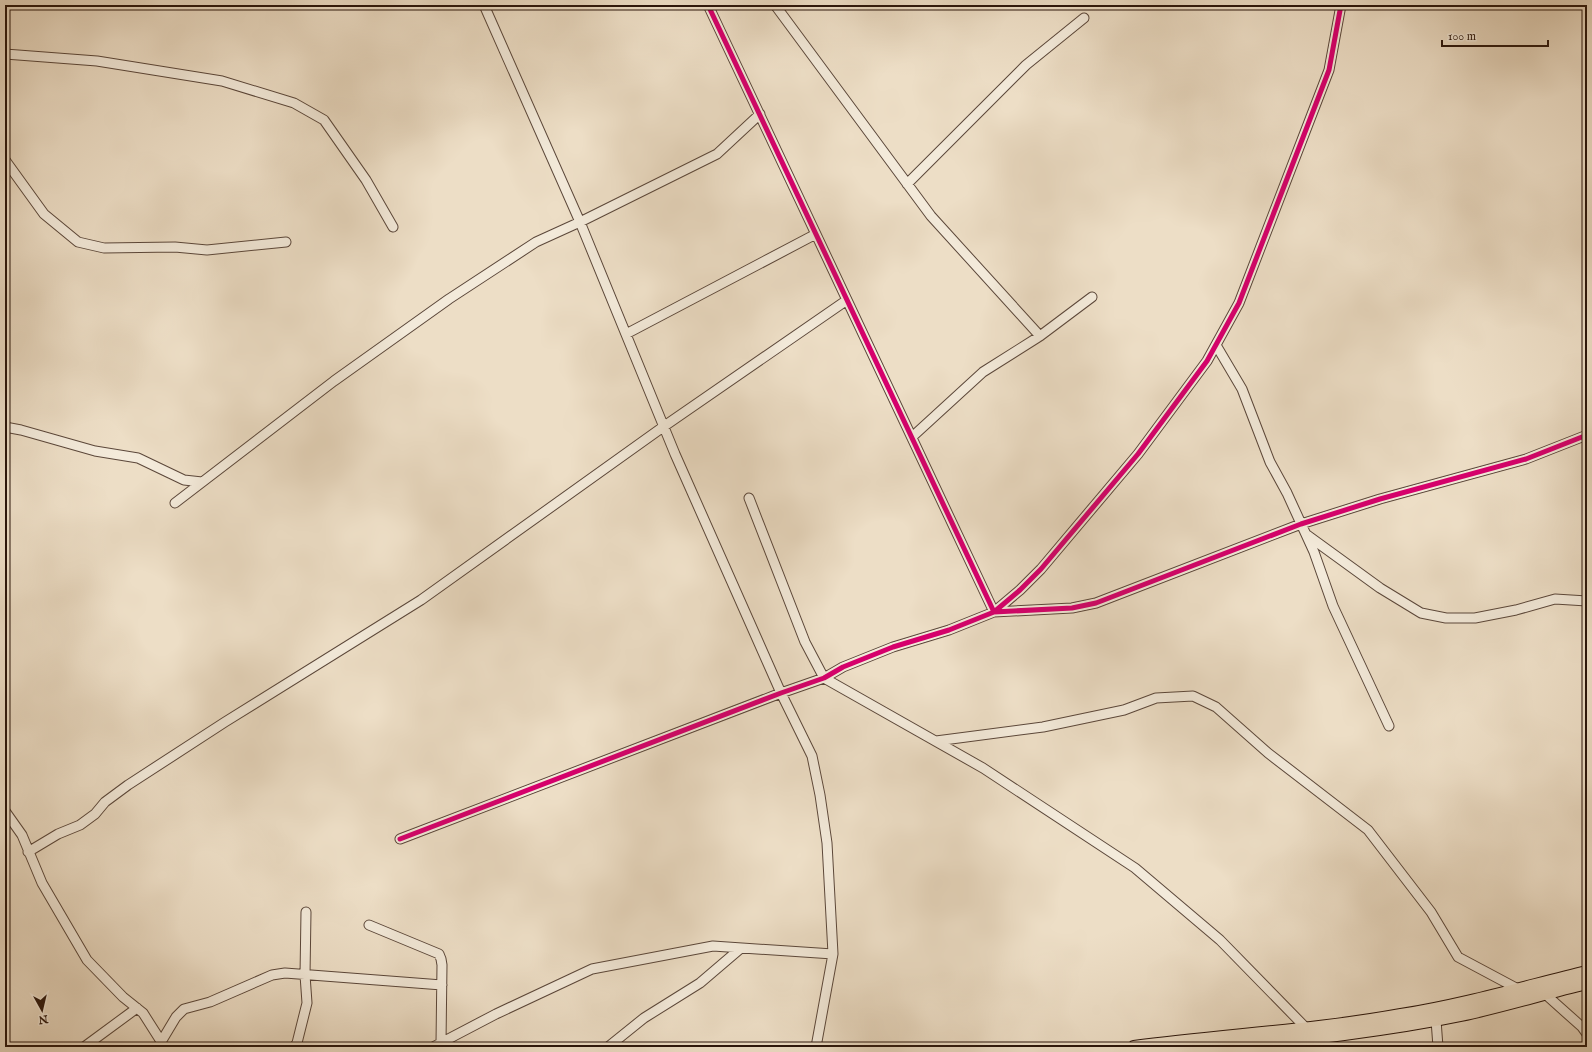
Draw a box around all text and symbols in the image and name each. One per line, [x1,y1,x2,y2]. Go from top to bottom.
scale bar [1442,22,1548,48]
text: 100 m [1448,29,1476,44]
north arrow [22,990,62,1030]
text: N [37,1011,50,1027]

